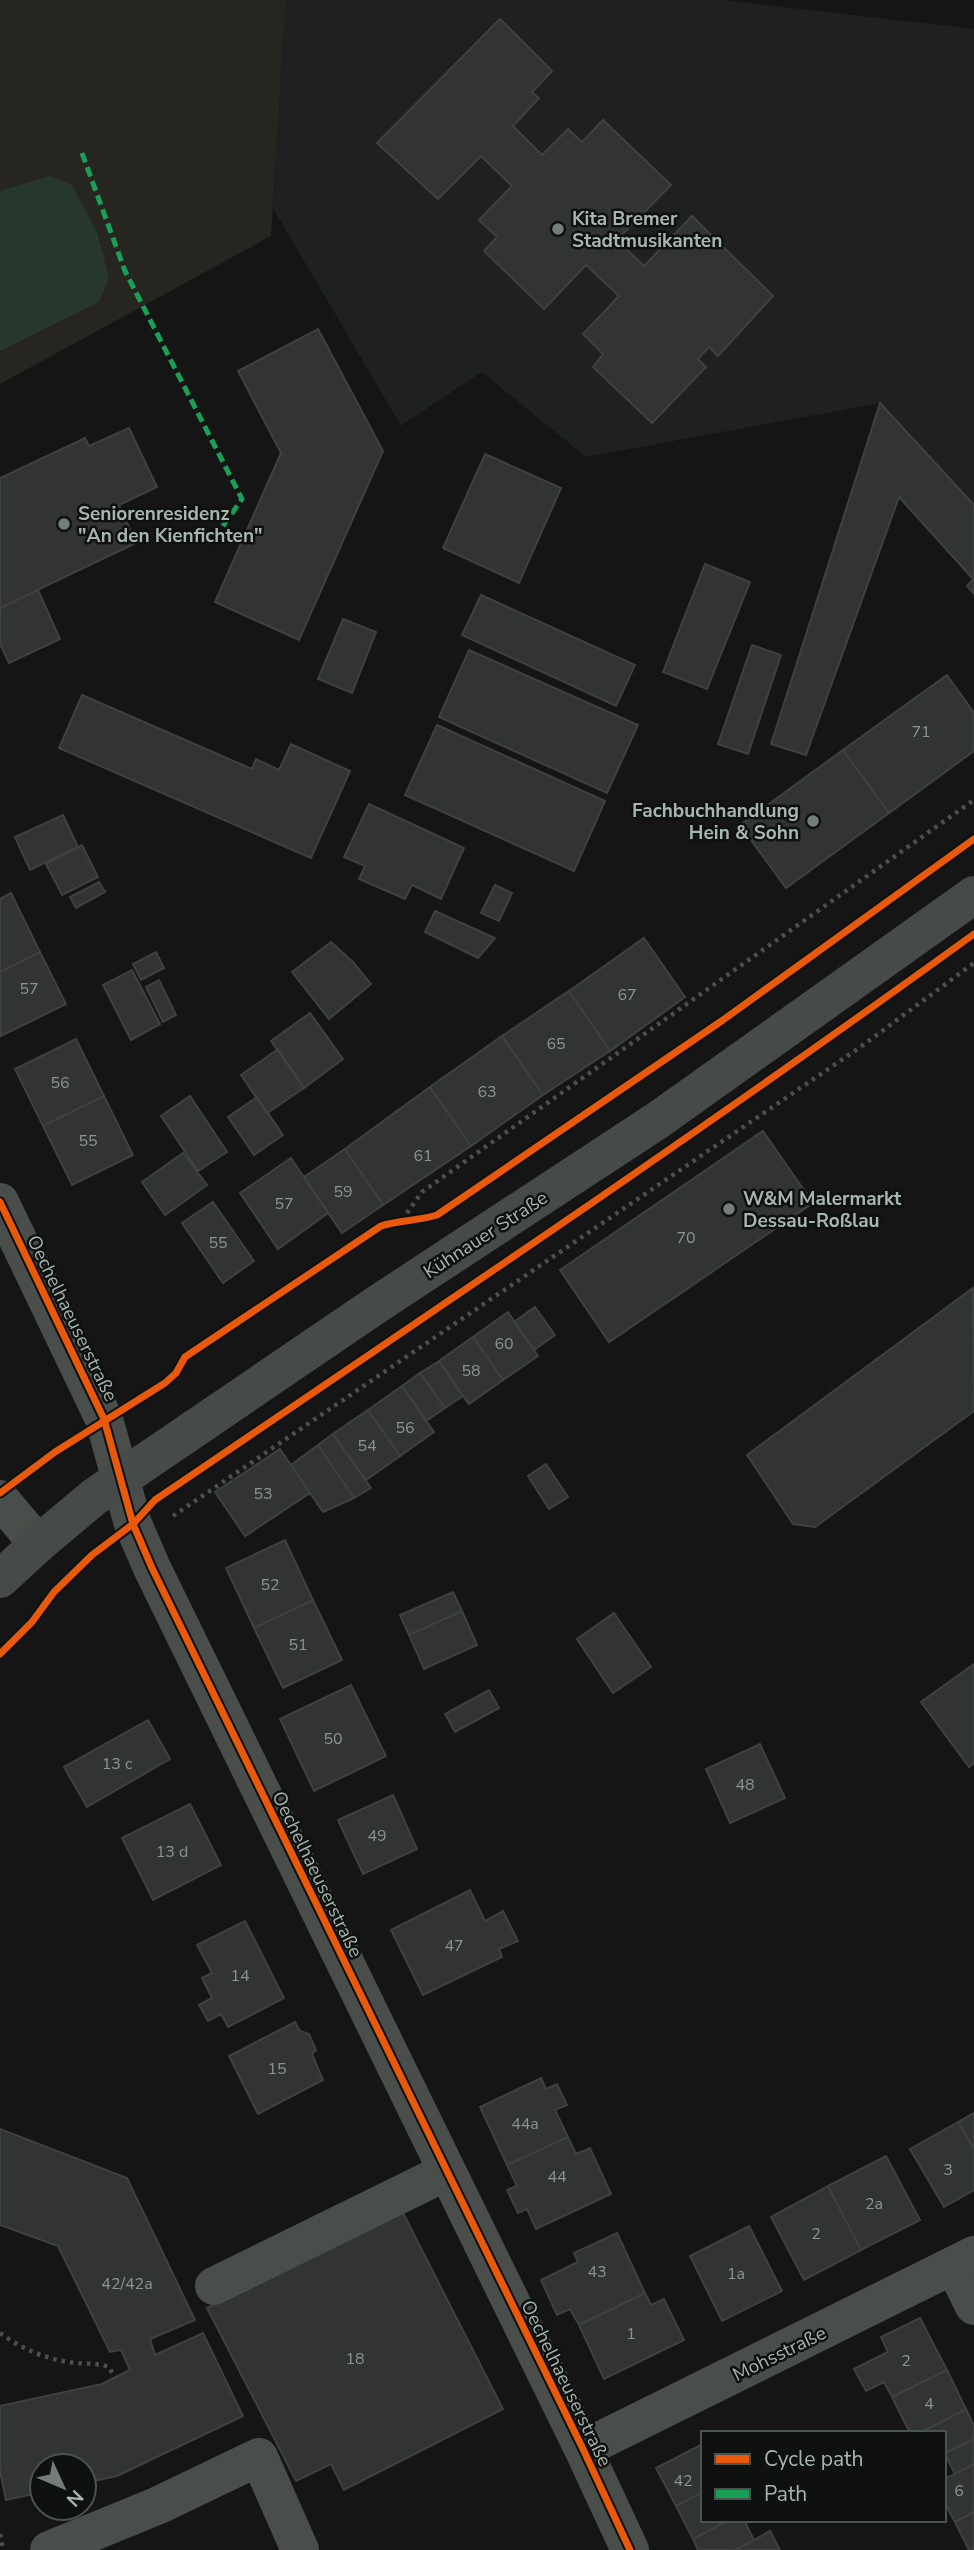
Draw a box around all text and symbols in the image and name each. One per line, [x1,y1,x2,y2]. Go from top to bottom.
place label: Kita Bremer Stadtmusikanten [572,206,722,254]
marker: Kita Bremer Stadtmusikanten [550,221,566,237]
place label: Seniorenresidenz "An den Kienfichten" [78,501,263,549]
marker: Seniorenresidenz "An den Kienfichten" [56,516,72,532]
house number: 71 [911,721,931,743]
place label: Fachbuchhandlung Hein & Sohn [632,798,799,846]
marker: Fachbuchhandlung Hein & Sohn [805,813,821,829]
house number: 57 [19,978,39,1000]
house number: 67 [617,984,637,1006]
house number: 65 [546,1033,566,1055]
house number: 56 [50,1072,70,1094]
house number: 63 [477,1081,497,1103]
house number: 55 [78,1130,98,1152]
house number: 61 [413,1145,433,1167]
house number: 59 [333,1181,353,1203]
street label: Kühnauer Straße [418,1185,553,1285]
place label: W&M Malermarkt Dessau-Roßlau [743,1186,902,1234]
house number: 57 [274,1193,294,1215]
marker: W&M Malermarkt Dessau-Roßlau [721,1201,737,1217]
house number: 70 [676,1227,696,1249]
street label: Oechelhaeuserstraße [21,1231,124,1406]
house number: 55 [208,1232,228,1254]
house number: 60 [494,1333,514,1355]
house number: 58 [461,1360,481,1382]
house number: 56 [395,1417,415,1439]
house number: 54 [357,1435,377,1457]
house number: 53 [253,1483,273,1505]
house number: 52 [260,1574,280,1596]
house number: 51 [288,1634,308,1656]
house number: 50 [323,1728,343,1750]
house number: 13 c [102,1753,133,1775]
house number: 48 [735,1774,755,1796]
street label: Oechelhaeuserstraße [266,1787,369,1962]
house number: 49 [367,1825,387,1847]
house number: 13 d [156,1841,188,1863]
house number: 47 [444,1935,464,1957]
house number: 14 [230,1965,250,1987]
house number: 15 [267,2058,287,2080]
house number: 44a [511,2113,539,2135]
house number: 3 [943,2159,953,2181]
house number: 44 [547,2166,567,2188]
house number: 2a [865,2193,883,2215]
house number: 2 [811,2223,821,2245]
house number: 43 [587,2261,607,2283]
house number: 1a [727,2263,745,2285]
house number: 42/42a [101,2273,153,2295]
street label: Oechelhaeuserstraße [515,2296,618,2471]
street label: Mohsstraße [728,2320,831,2388]
house number: 1 [626,2323,636,2345]
house number: 18 [345,2348,365,2370]
house number: 2 [901,2350,911,2372]
house number: 4 [924,2393,934,2415]
legend [701,2431,946,2522]
text: Cycle path [764,2445,863,2473]
north arrow [28,2452,98,2522]
house number: 42 [673,2470,693,2492]
text: Path [764,2480,807,2508]
house number: 6 [954,2480,964,2502]
text: N [60,2484,89,2512]

